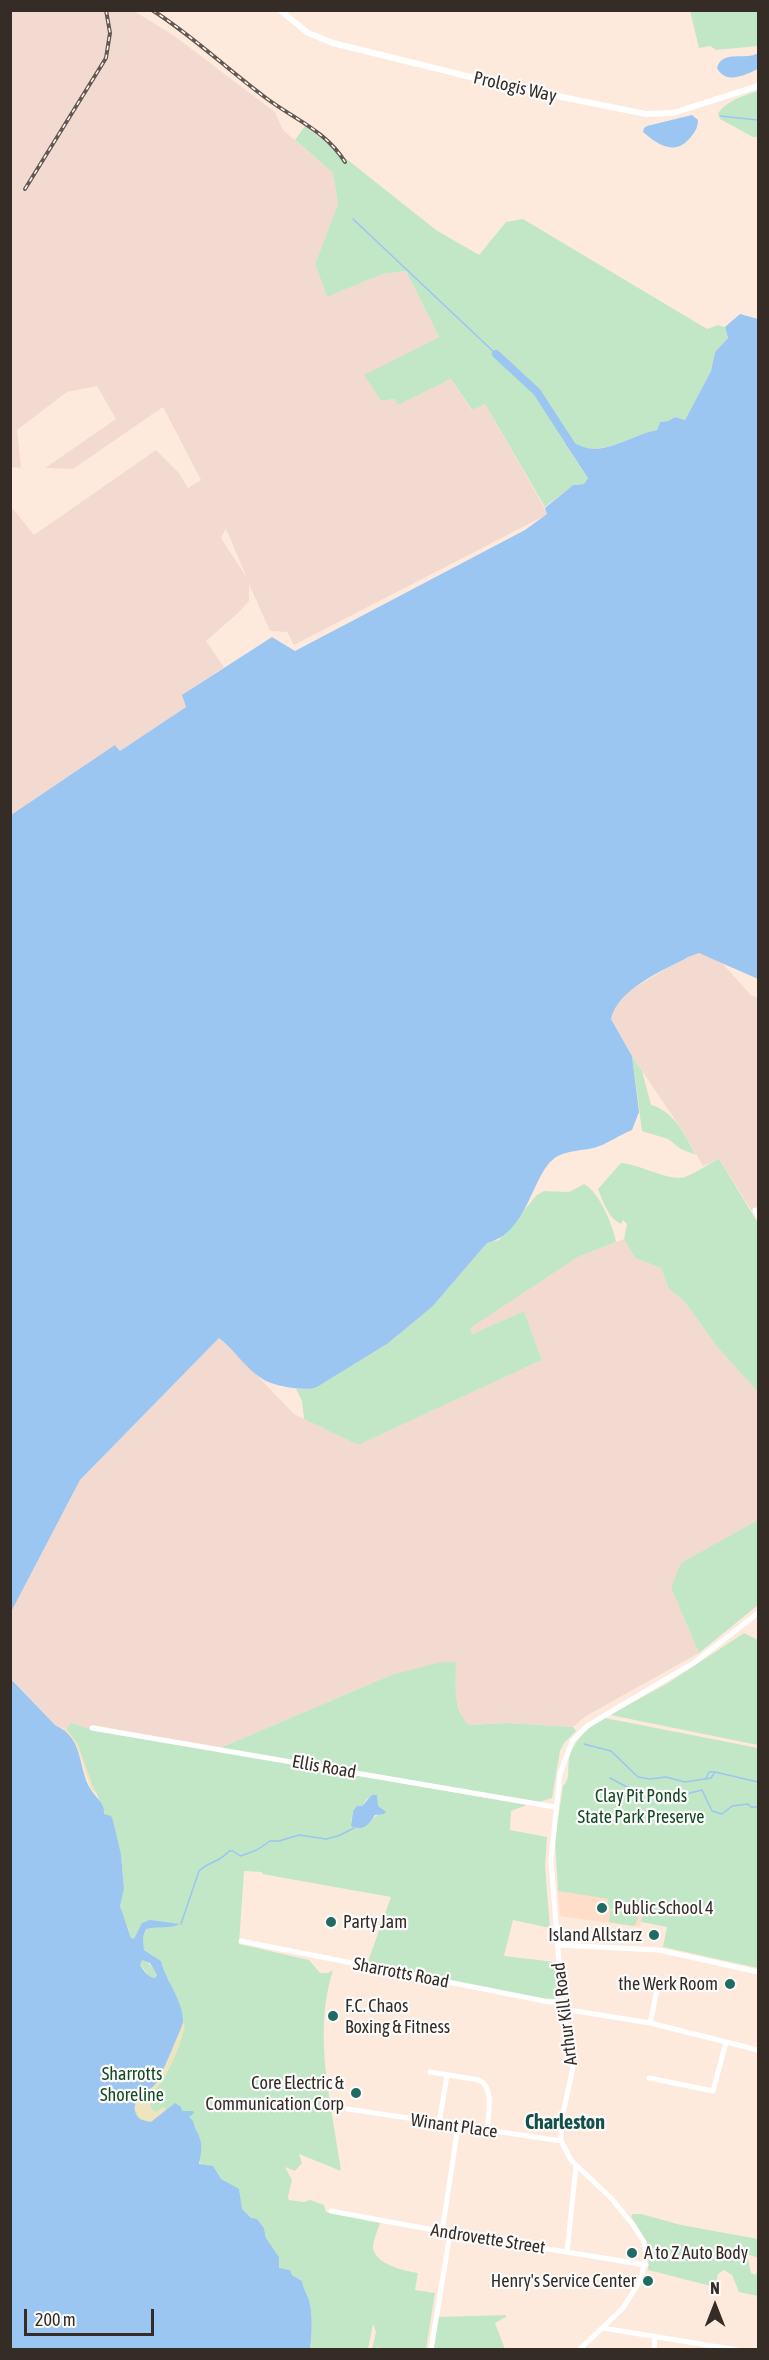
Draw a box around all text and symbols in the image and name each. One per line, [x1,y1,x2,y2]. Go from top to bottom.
street label: Prologis Way [471,67,559,107]
street label: Ellis Road [290,1751,358,1783]
park label: Clay Pit Ponds State Park Preserve [578,1785,704,1828]
place label: Public School 4 [614,1897,714,1919]
marker: Public School 4 [595,1901,609,1915]
place label: Party Jam [343,1911,407,1933]
marker: Party Jam [324,1915,338,1929]
place label: Island Allstarz [548,1924,642,1946]
marker: Island Allstarz [647,1928,661,1942]
street label: Sharrotts Road [351,1953,451,1993]
street label: Arthur Kill Road [548,1961,582,2067]
place label: the Werk Room [618,1973,718,1995]
marker: the Werk Room [723,1977,737,1991]
place label: F.C. Chaos Boxing & Fitness [345,1995,450,2038]
marker: F.C. Chaos Boxing & Fitness [326,2009,340,2023]
park label: Sharrotts Shoreline [100,2063,164,2106]
place label: Core Electric & Communication Corp [206,2072,344,2114]
marker: Core Electric & Communication Corp [349,2086,363,2100]
street label: Winant Place [409,2109,499,2143]
district label: Charleston [525,2111,605,2135]
street label: Androvette Street [429,2219,547,2259]
place label: A to Z Auto Body [644,2242,748,2264]
marker: A to Z Auto Body [625,2246,639,2260]
place label: Henry's Service Center [491,2270,636,2292]
marker: Henry's Service Center [641,2274,655,2288]
north arrow [685,2276,745,2336]
text: N [710,2279,720,2297]
scale bar [27,2297,158,2335]
text: 200 m [35,2309,76,2330]

